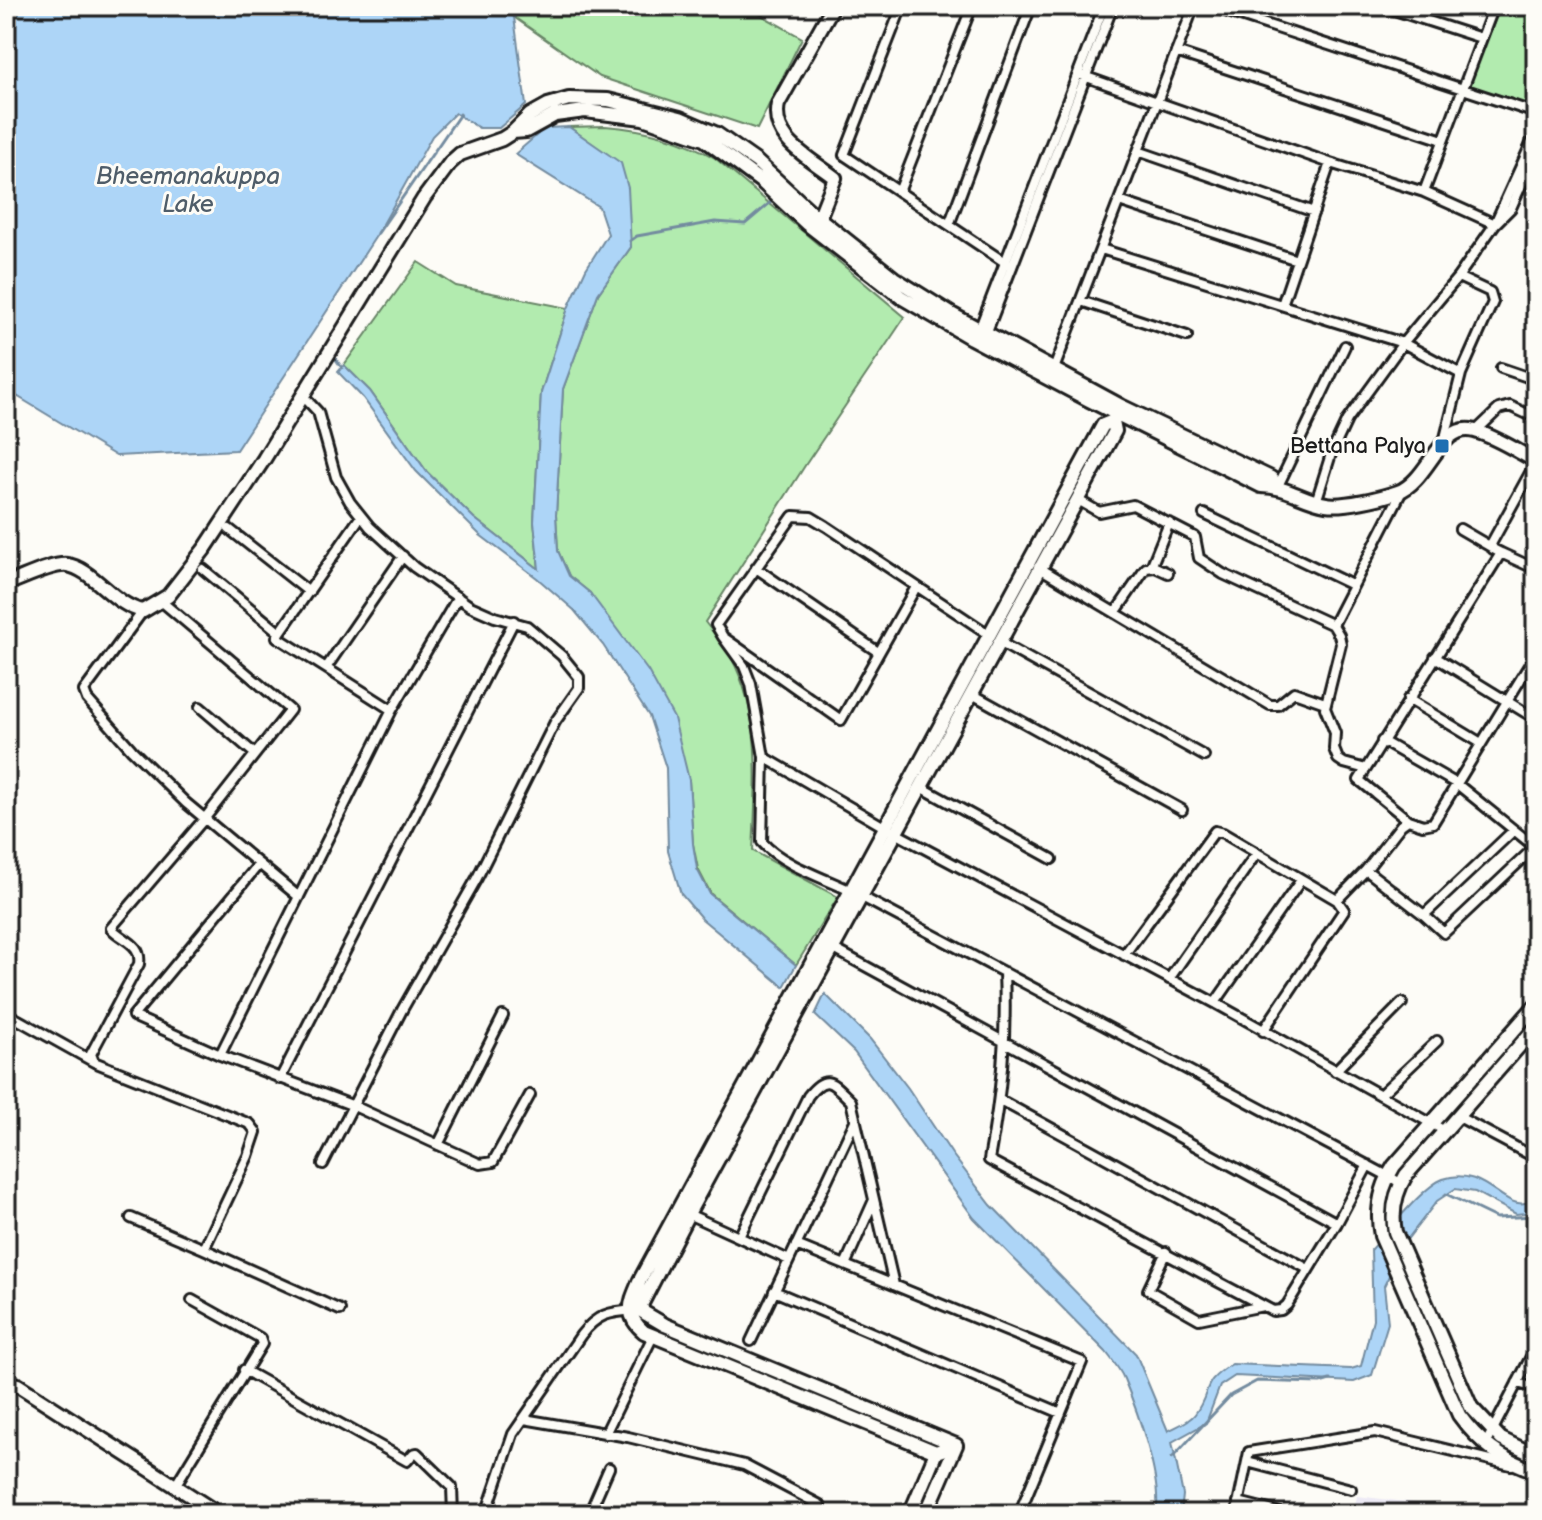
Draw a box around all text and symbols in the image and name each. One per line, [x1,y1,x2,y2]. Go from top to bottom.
water label: Bheemanakuppa Lake [96,162,280,219]
place label: Bettana Palya [1290,433,1426,460]
marker: Bettana Palya [1433,437,1451,455]

